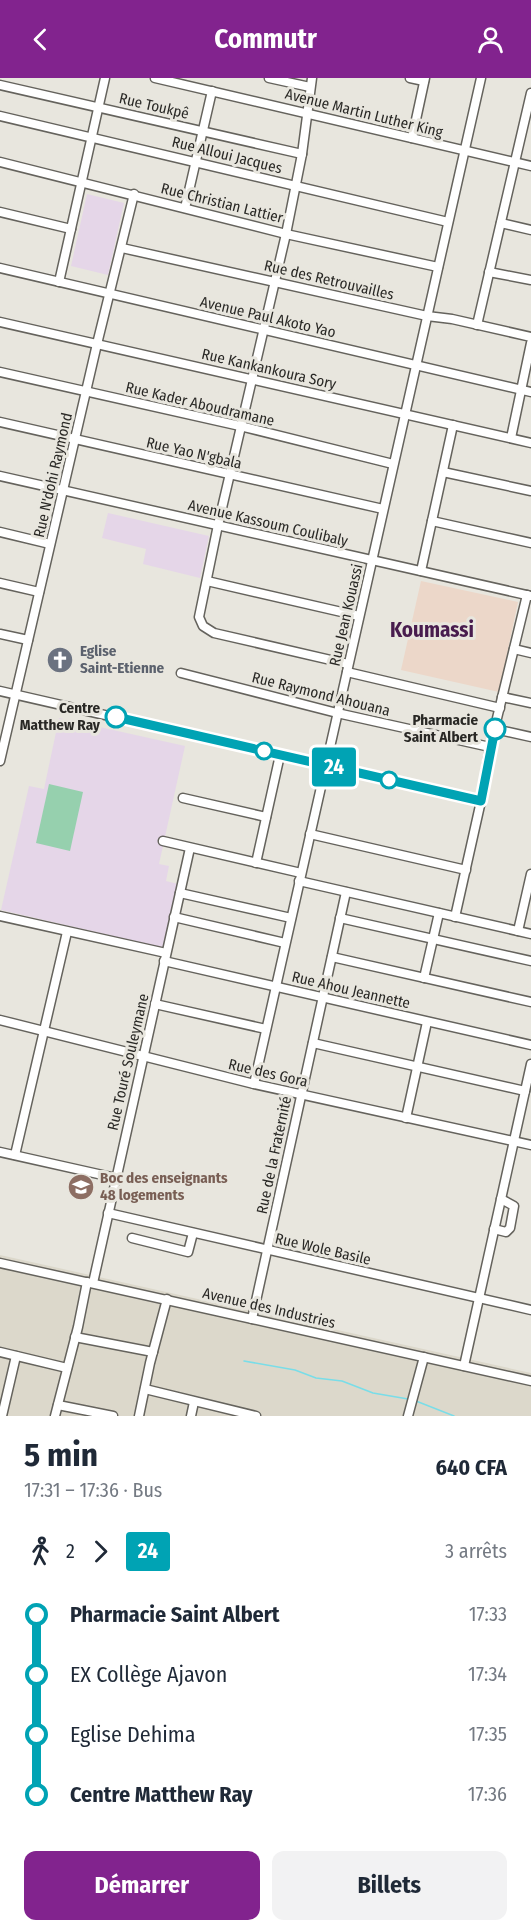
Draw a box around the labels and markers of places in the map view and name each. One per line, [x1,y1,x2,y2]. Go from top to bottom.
place label: Eglise Saint-Etienne [80,642,165,677]
church icon: Eglise Saint-Etienne [45,645,75,675]
place label: Centre Matthew Ray [20,699,101,734]
marker: Centre Matthew Ray [105,706,127,728]
place label: Pharmacie Saint Albert [404,711,479,746]
marker: Pharmacie Saint Albert [484,718,506,740]
unlabelled marker [255,742,273,760]
unlabelled marker [380,771,398,789]
place label: Boc des enseignants 48 logements [100,1169,228,1204]
school or university icon: Boc des enseignants 48 logements [66,1172,96,1202]

